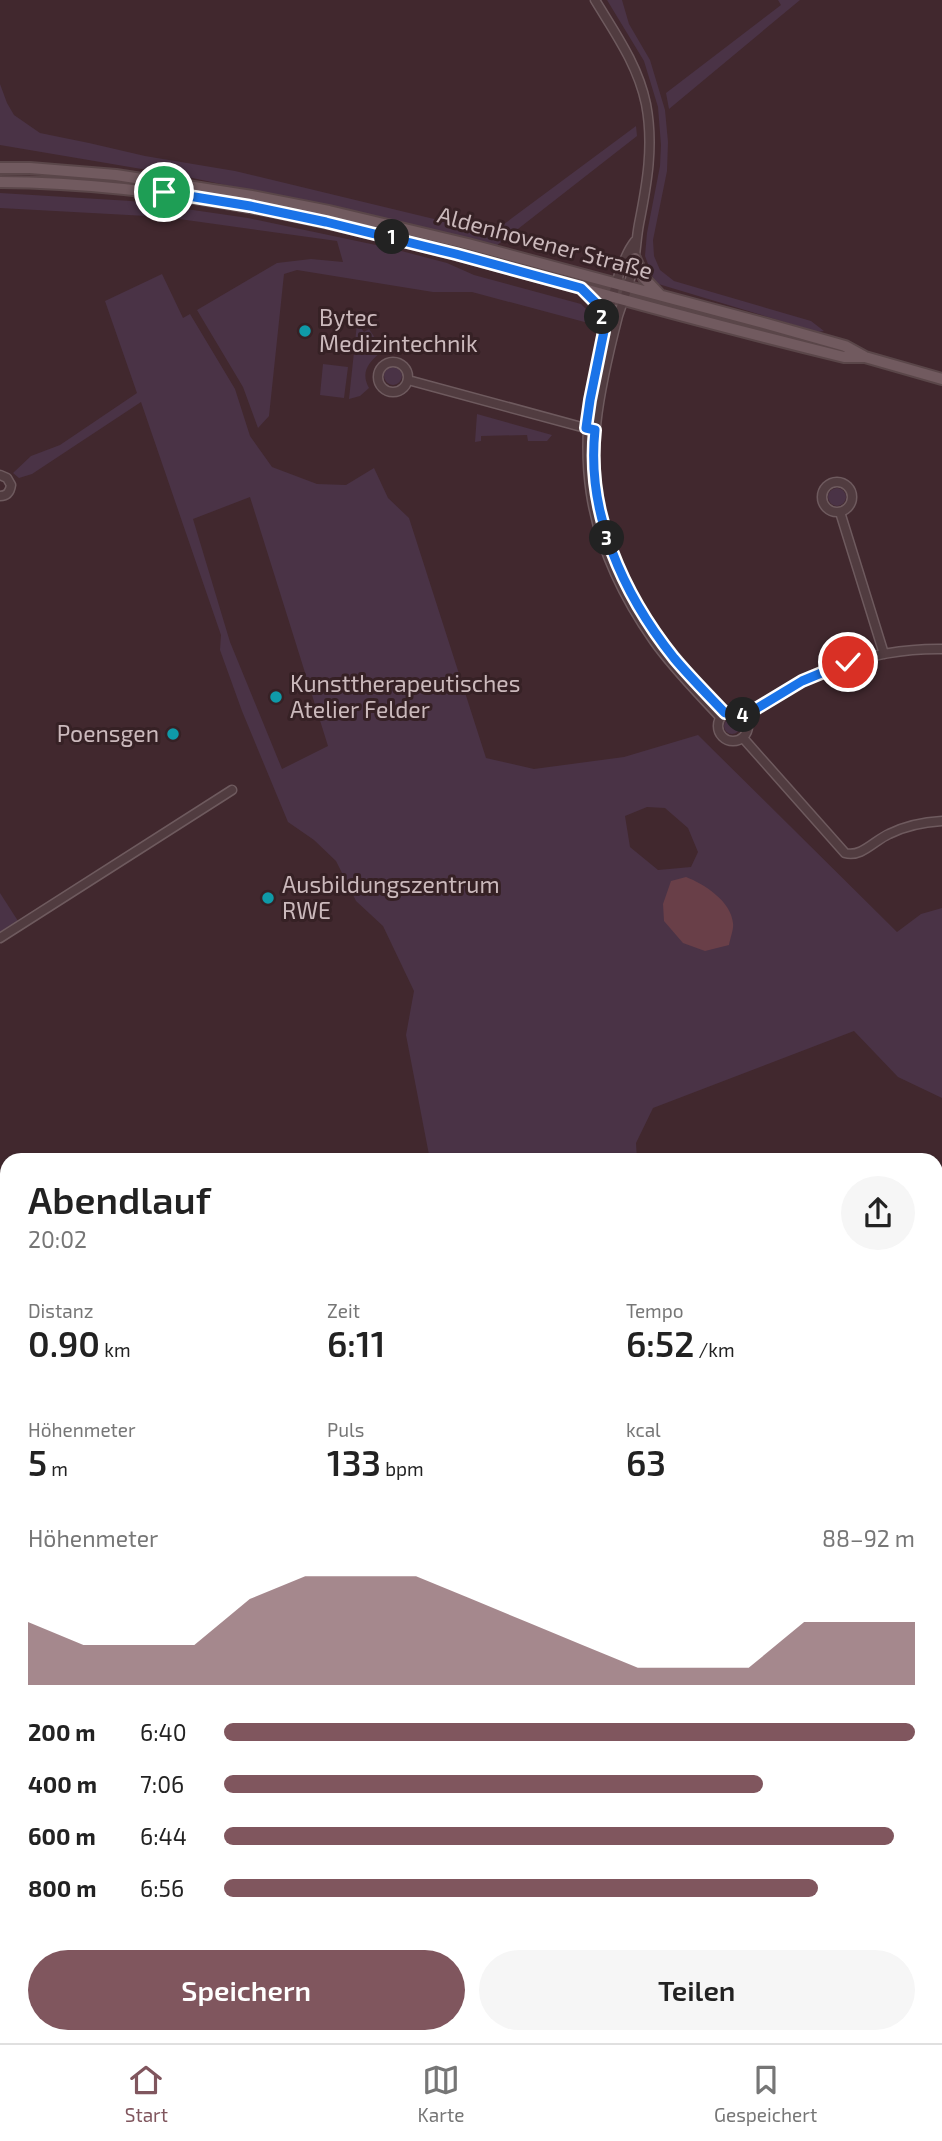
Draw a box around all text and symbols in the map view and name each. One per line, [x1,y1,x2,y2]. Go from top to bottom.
pin [134,162,194,222]
icon: arrive [145,173,183,211]
street label: Aldenhovener Straße [435,200,656,284]
pin: 1 [374,219,410,254]
text: 1 [387,225,396,248]
pin: 2 [584,300,620,334]
place label: Bytec Medizintechnik [319,303,478,357]
text: 2 [596,305,607,328]
marker: Bytec Medizintechnik [297,323,313,339]
pin: 3 [590,520,624,556]
text: 3 [601,526,612,549]
pin [818,632,878,692]
icon: check [829,643,867,681]
place label: Kunsttherapeutisches Atelier Felder [290,669,520,723]
marker: Kunsttherapeutisches Atelier Felder [268,689,284,705]
pin: 4 [726,698,760,732]
text: 4 [736,703,749,726]
place label: Poensgen [57,719,159,747]
marker: Poensgen [165,726,181,742]
place label: Ausbildungszentrum RWE [282,870,500,924]
marker: Ausbildungszentrum RWE [260,890,276,906]
text: Abendlauf [28,1176,211,1222]
button: share [841,1176,915,1250]
text: 20:02 [28,1225,87,1253]
text: Distanz [28,1299,93,1322]
text: Zeit [327,1299,360,1322]
text: Tempo [626,1299,684,1322]
text: 0.90 [28,1322,100,1364]
text: 6:11 [327,1322,385,1364]
text: 6:52 [626,1322,694,1364]
text: km [100,1338,131,1361]
text: /km [694,1338,735,1361]
text: Höhenmeter [28,1418,136,1441]
text: Puls [327,1418,364,1441]
text: kcal [626,1418,661,1441]
text: 5 [28,1441,47,1483]
text: 133 [327,1441,381,1483]
text: 63 [626,1441,666,1483]
text: m [47,1457,68,1480]
text: bpm [381,1457,424,1480]
text: Höhenmeter [28,1524,158,1552]
text: 88–92 m [822,1524,915,1552]
text: 200 m [28,1718,96,1746]
text: 6:40 [140,1718,187,1746]
text: 400 m [28,1770,97,1798]
text: 7:06 [140,1770,184,1798]
text: 600 m [28,1822,96,1850]
text: 6:44 [140,1822,187,1850]
text: 800 m [28,1874,97,1902]
text: 6:56 [140,1874,184,1902]
button: Speichern [28,1950,465,2030]
button: Teilen [479,1950,915,2030]
tab: Start [125,2061,168,2126]
tab: Karte [418,2061,464,2126]
tab: Gespeichert [714,2061,817,2126]

